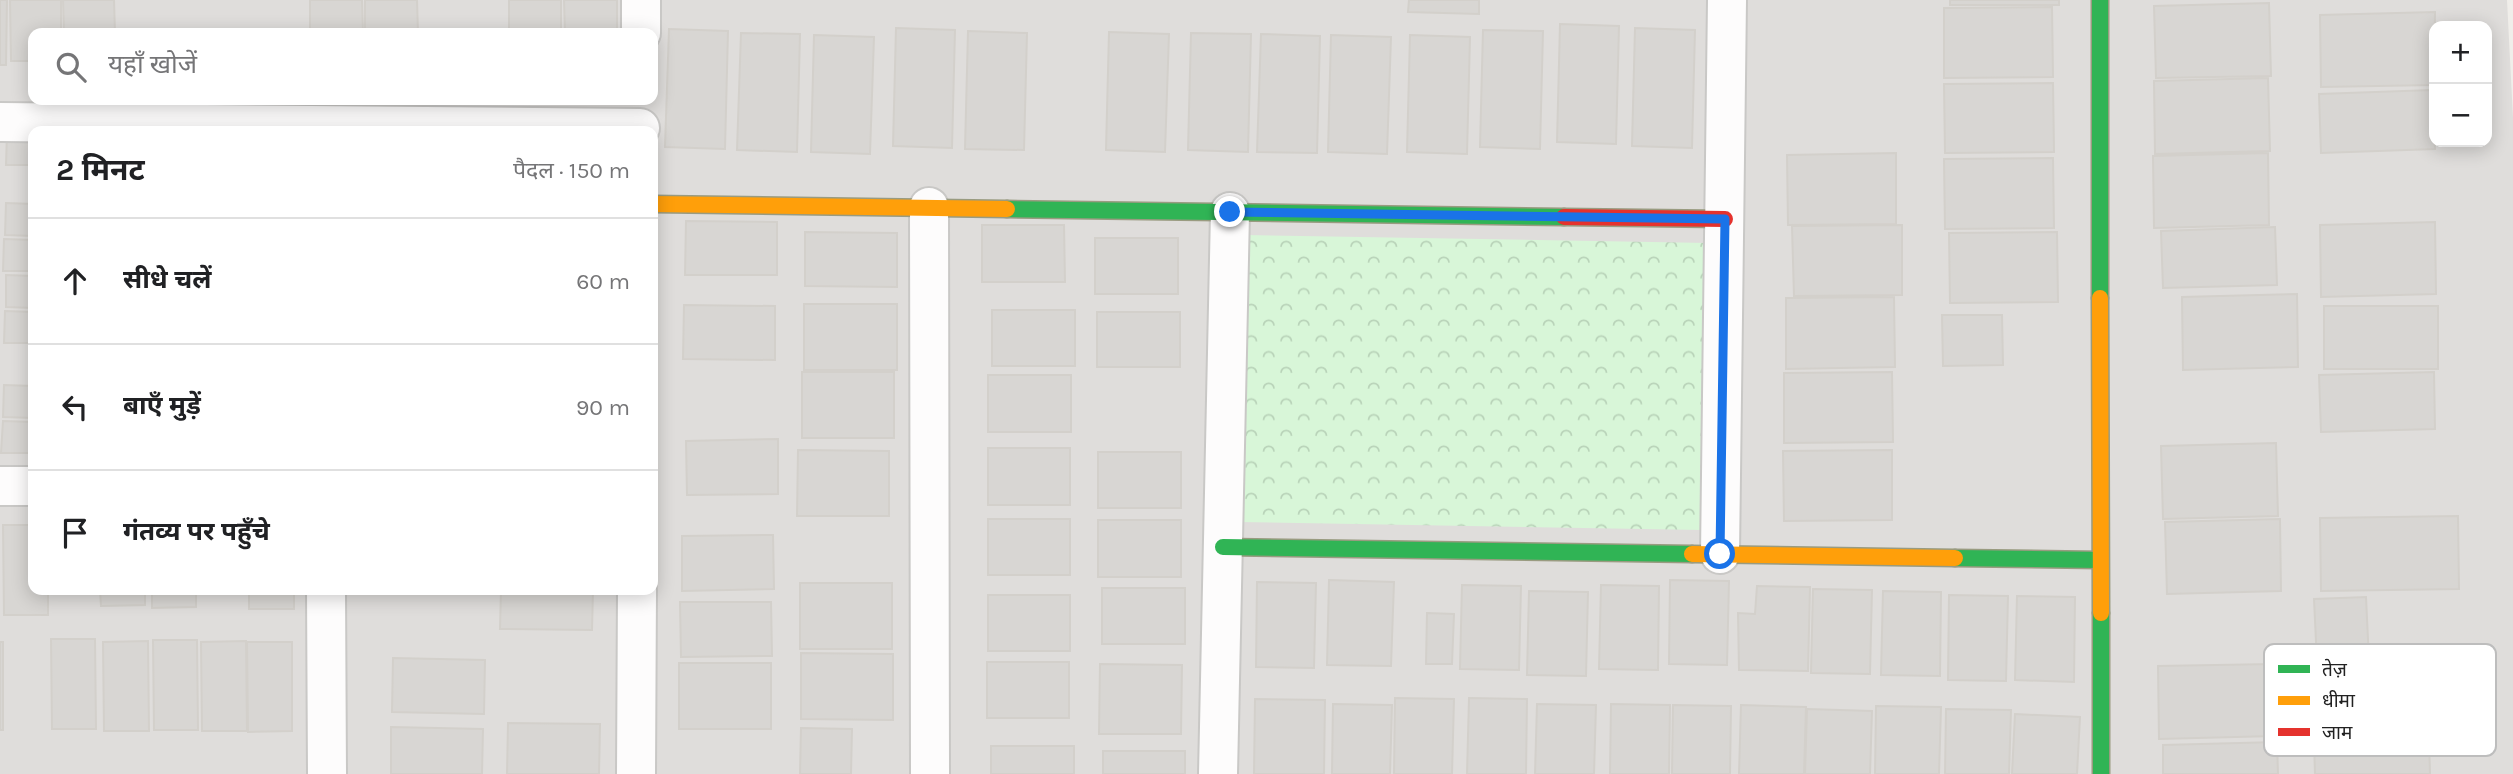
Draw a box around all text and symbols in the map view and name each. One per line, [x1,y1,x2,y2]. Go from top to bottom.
map controls [2429,21,2492,147]
button: + [2429,21,2492,84]
search box [28,28,658,105]
icon: search [52,48,90,86]
text: यहाँ खोजें [108,49,197,80]
button: − [2429,84,2492,147]
text: 2 मिनट [56,152,145,188]
text: पैदल · 150 m [513,157,630,184]
route end [1214,196,1245,227]
icon: ahead [56,262,94,300]
text: सीधे चलें [123,264,212,295]
text: 60 m [576,268,630,295]
icon: left [56,388,94,426]
text: बाएँ मुड़ें [123,390,201,421]
text: 90 m [576,394,630,421]
icon: arrive [56,514,94,552]
text: गंतव्य पर पहुँचे [123,516,270,547]
route start [1704,538,1735,569]
legend [2264,644,2496,756]
text: तेज़ [2322,658,2348,681]
text: धीमा [2322,690,2356,712]
text: जाम [2322,722,2353,744]

